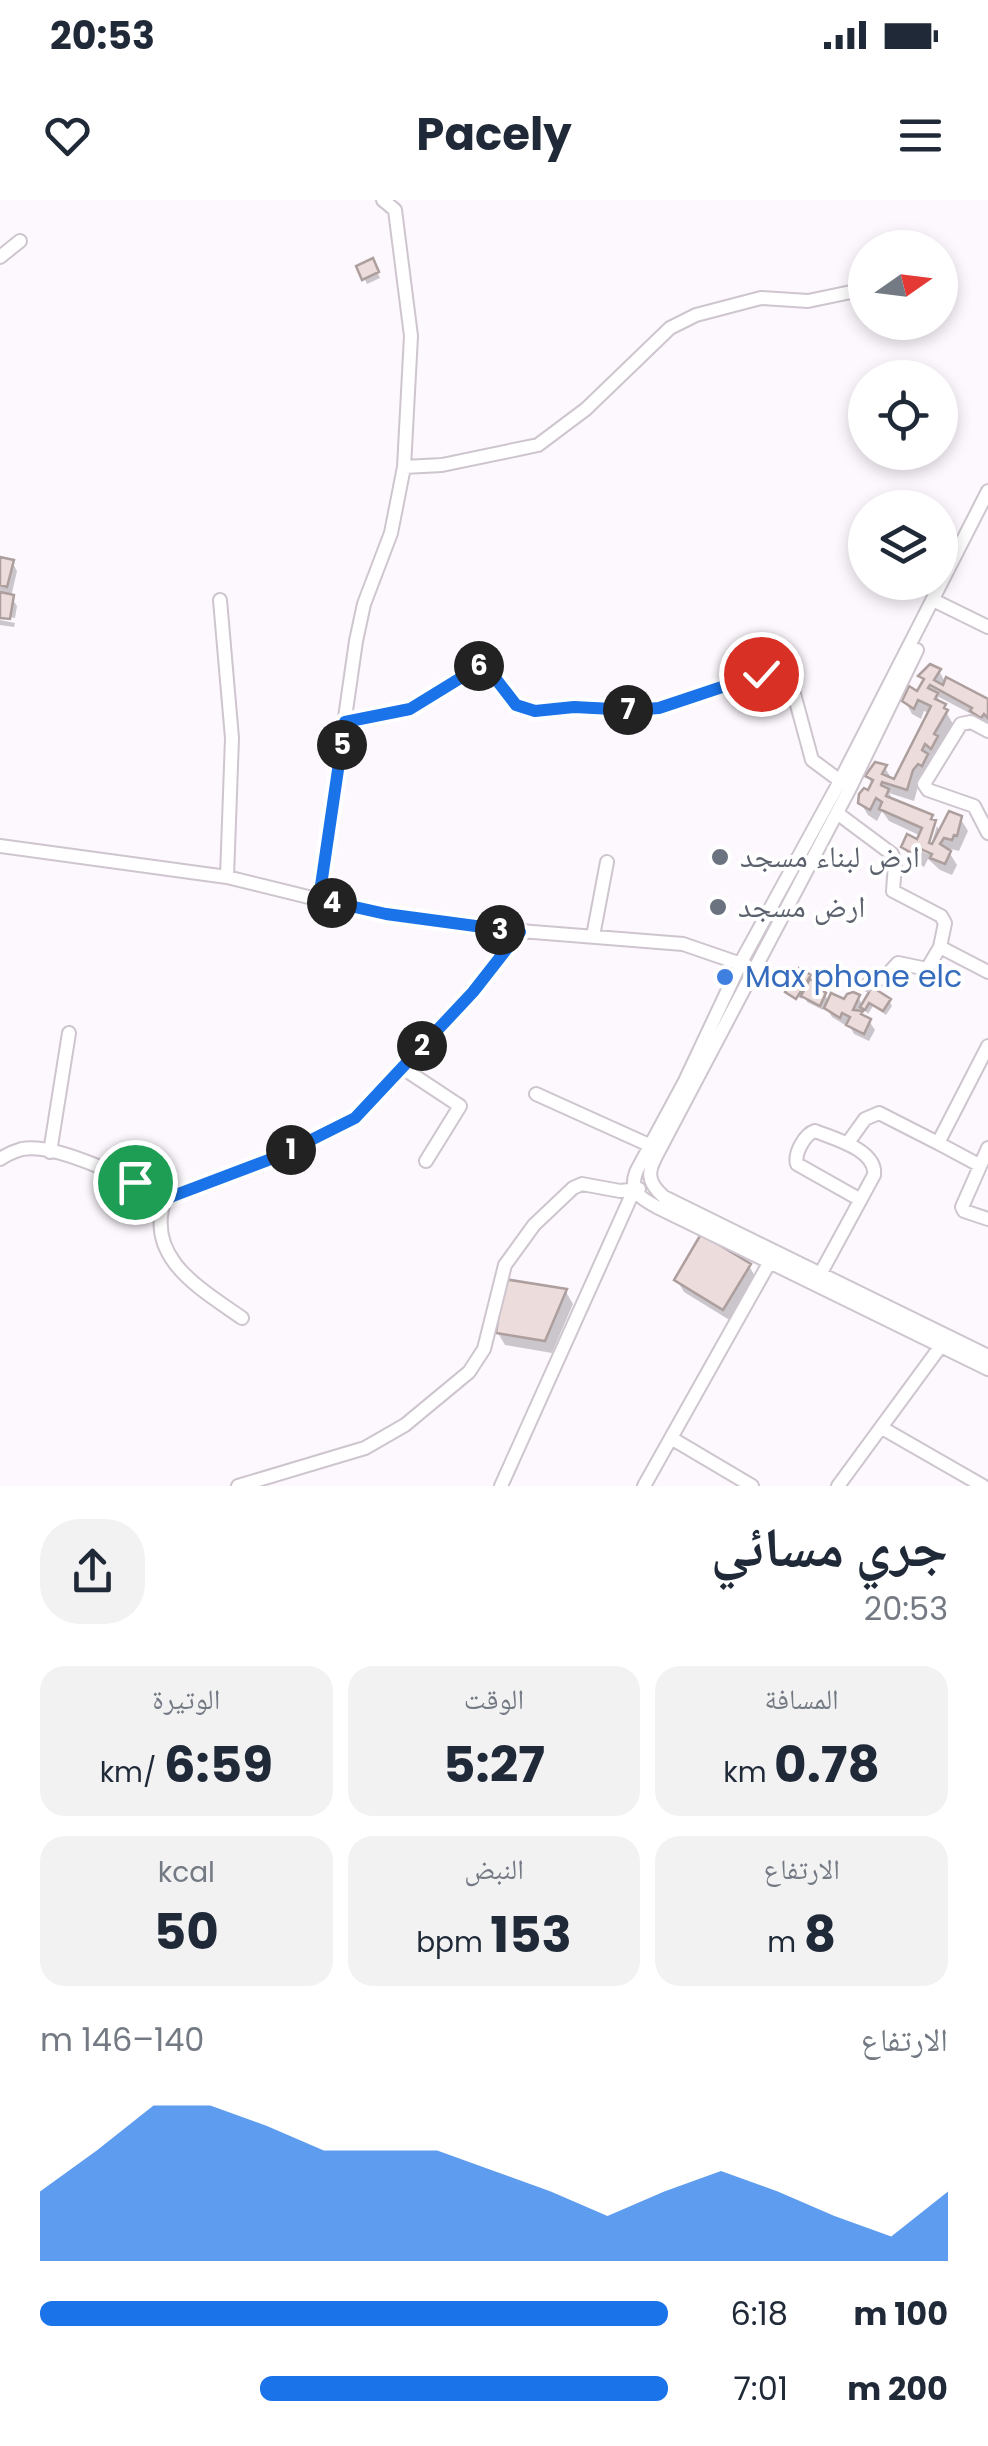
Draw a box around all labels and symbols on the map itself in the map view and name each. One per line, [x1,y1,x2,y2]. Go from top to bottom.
north arrow [848,230,958,340]
pin [719,632,804,717]
pin: 6 [454,641,504,691]
pin: 7 [603,685,653,735]
pin: 5 [317,720,367,770]
place label: ارض لبناء مسجد [740,835,920,878]
marker: ارض لبناء مسجد [709,846,731,868]
pin: 4 [307,878,357,928]
place label: ارض مسجد [738,885,865,928]
marker: ارض مسجد [707,896,729,918]
pin: 3 [475,905,525,955]
place label: Max phone elc [745,955,962,998]
marker: Max phone elc [714,966,736,988]
pin: 2 [397,1021,447,1071]
pin: 1 [266,1125,316,1175]
pin [93,1140,178,1225]

